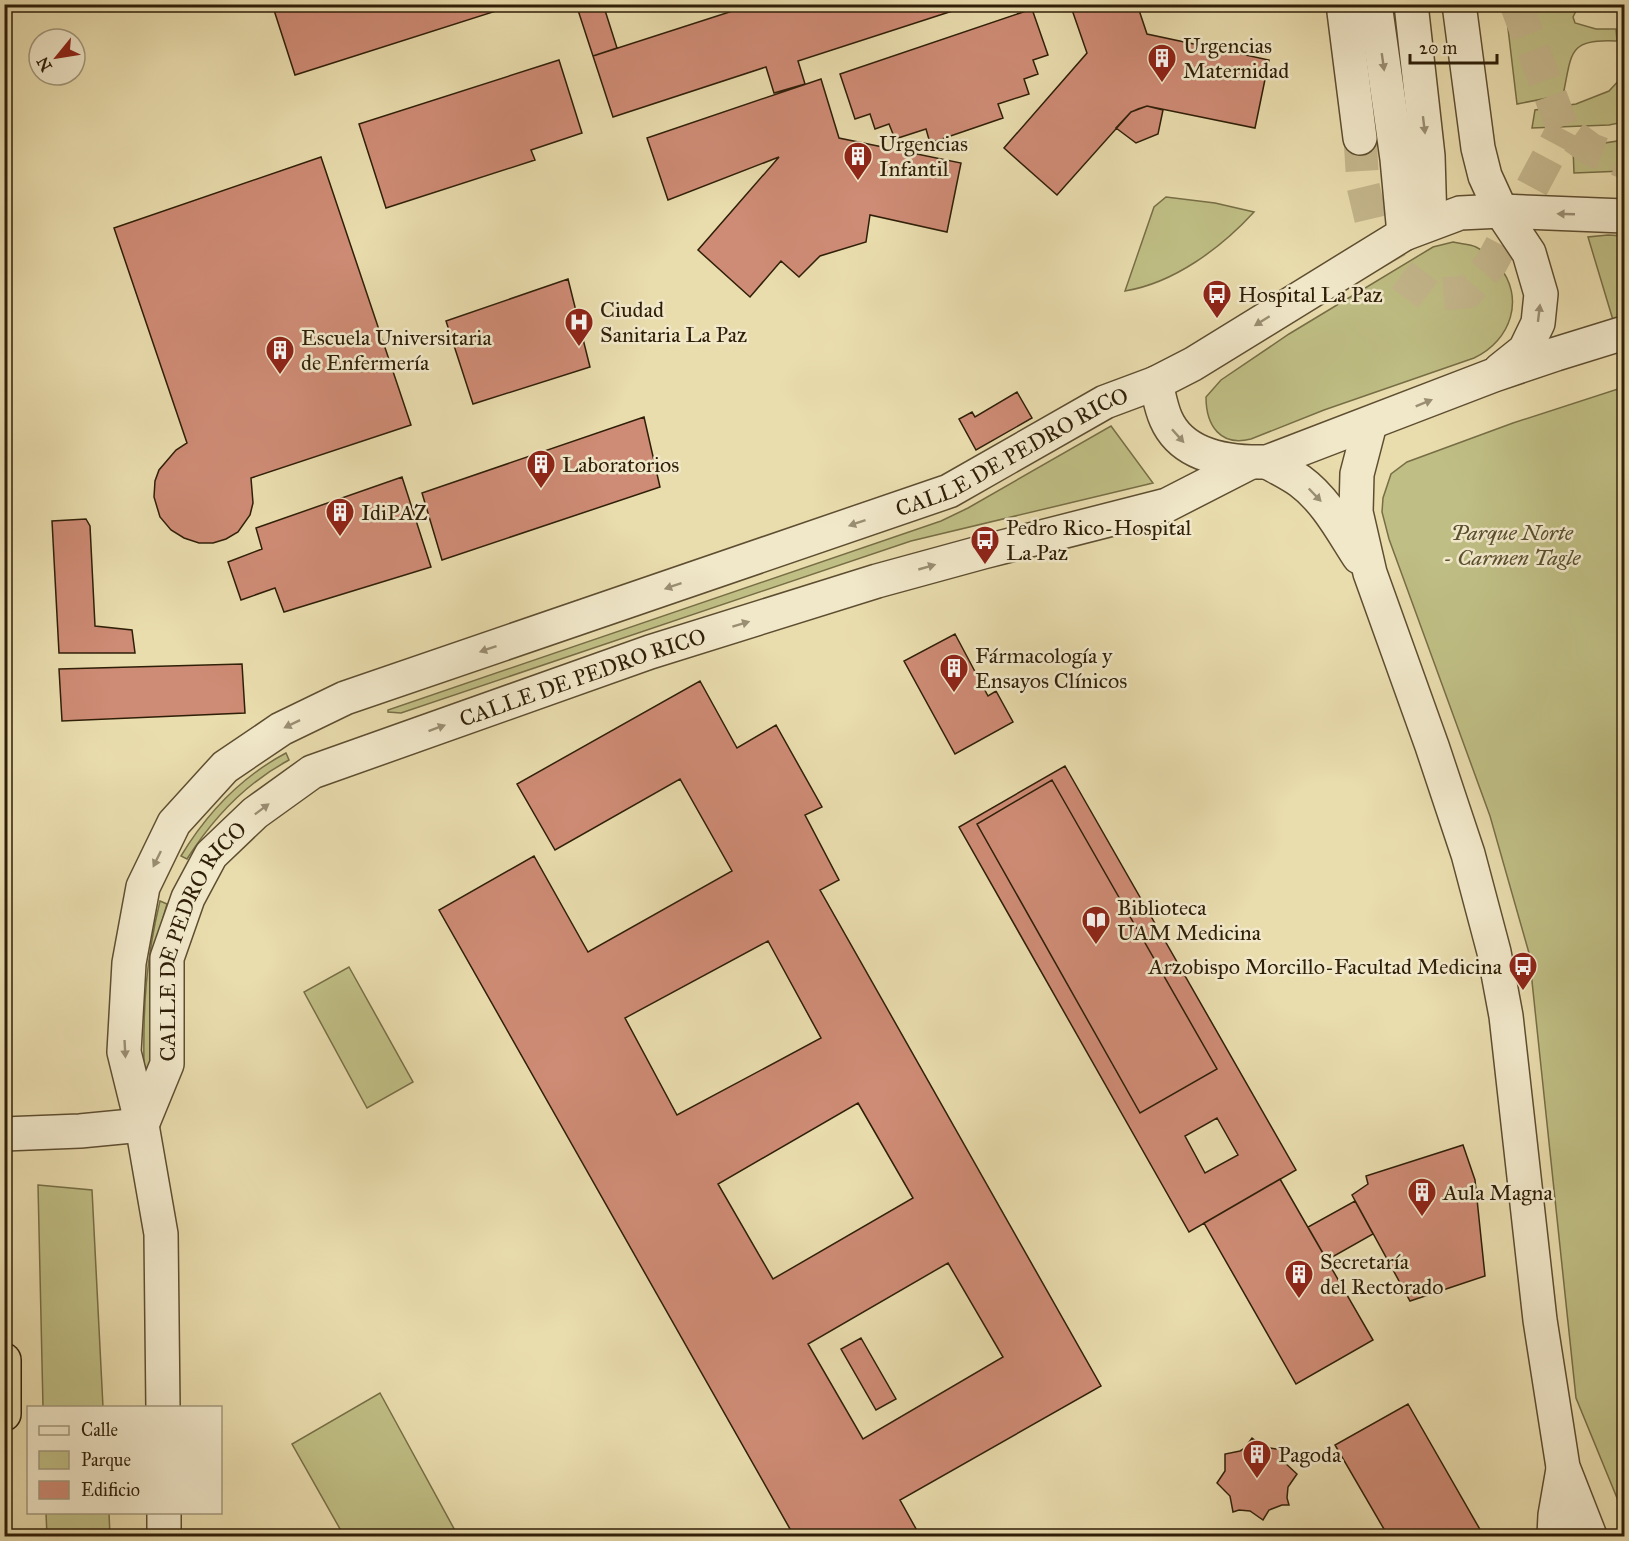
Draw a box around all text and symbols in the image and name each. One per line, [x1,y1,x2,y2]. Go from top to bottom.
north arrow [27,27,87,87]
scale bar [1410,27,1497,65]
place label: Urgencias Maternidad [1183,32,1289,84]
text: 20 m [1419,37,1457,59]
building icon: Urgencias Maternidad [1146,42,1178,84]
text: N [33,53,56,75]
one-way arrow [1378,53,1387,72]
one-way arrow [1420,116,1429,135]
place label: Urgencias Infantil [879,130,968,182]
building icon: Urgencias Infantil [842,140,874,182]
one-way arrow [1557,209,1576,218]
bus stop icon: Hospital La Paz [1201,278,1233,320]
place label: Hospital La Paz [1238,281,1383,308]
place label: Ciudad Sanitaria La Paz [600,296,747,348]
one-way arrow [1534,304,1544,323]
hospital icon: Ciudad Sanitaria La Paz [563,306,595,348]
one-way arrow [1254,315,1270,326]
place label: Escuela Universitaria de Enfermería [301,324,493,376]
building icon: Escuela Universitaria de Enfermería [264,334,296,376]
street label: CALLE DE PEDRO RICO [892,382,1132,522]
one-way arrow [1415,398,1433,407]
one-way arrow [1172,428,1185,444]
building icon: Laboratorios [525,448,557,490]
place label: Laboratorios [562,451,679,478]
one-way arrow [1307,488,1321,502]
building icon: IdiPAZ [324,496,356,538]
place label: IdiPAZ [361,499,428,526]
place label: Pedro Rico-Hospital La Paz [1006,514,1191,566]
one-way arrow [848,518,866,528]
park label: Parque Norte - Carmen Tagle [1444,519,1581,571]
bus stop icon: Pedro Rico-Hospital La Paz [969,524,1001,566]
one-way arrow [918,562,936,571]
one-way arrow [663,582,681,591]
one-way arrow [732,619,750,628]
street label: CALLE DE PEDRO RICO [456,622,709,733]
place label: Fármacología y Ensayos Clínicos [975,642,1127,694]
one-way arrow [479,645,497,654]
building icon: Fármacología y Ensayos Clínicos [938,652,970,694]
one-way arrow [283,718,301,728]
one-way arrow [428,722,446,732]
one-way arrow [254,803,269,815]
street label: CALLE DE PEDRO RICO [154,816,252,1061]
one-way arrow [152,850,161,867]
place label: Biblioteca UAM Medicina [1117,894,1262,946]
library icon: Biblioteca UAM Medicina [1080,904,1112,946]
bus stop icon: Arzobispo Morcillo-Facultad Medicina [1507,950,1539,992]
place label: Arzobispo Morcillo-Facultad Medicina [1148,953,1503,980]
one-way arrow [120,1039,129,1058]
building icon: Aula Magna [1406,1176,1438,1218]
place label: Aula Magna [1442,1179,1553,1206]
place label: Secretaría del Rectorado [1320,1248,1444,1300]
building icon: Secretaría del Rectorado [1283,1258,1315,1300]
legend [27,1406,222,1514]
text: Calle [81,1419,118,1441]
building icon: Pagoda [1241,1438,1273,1480]
place label: Pagoda [1278,1441,1342,1468]
text: Parque [81,1449,131,1472]
text: Edificio [81,1479,140,1501]

